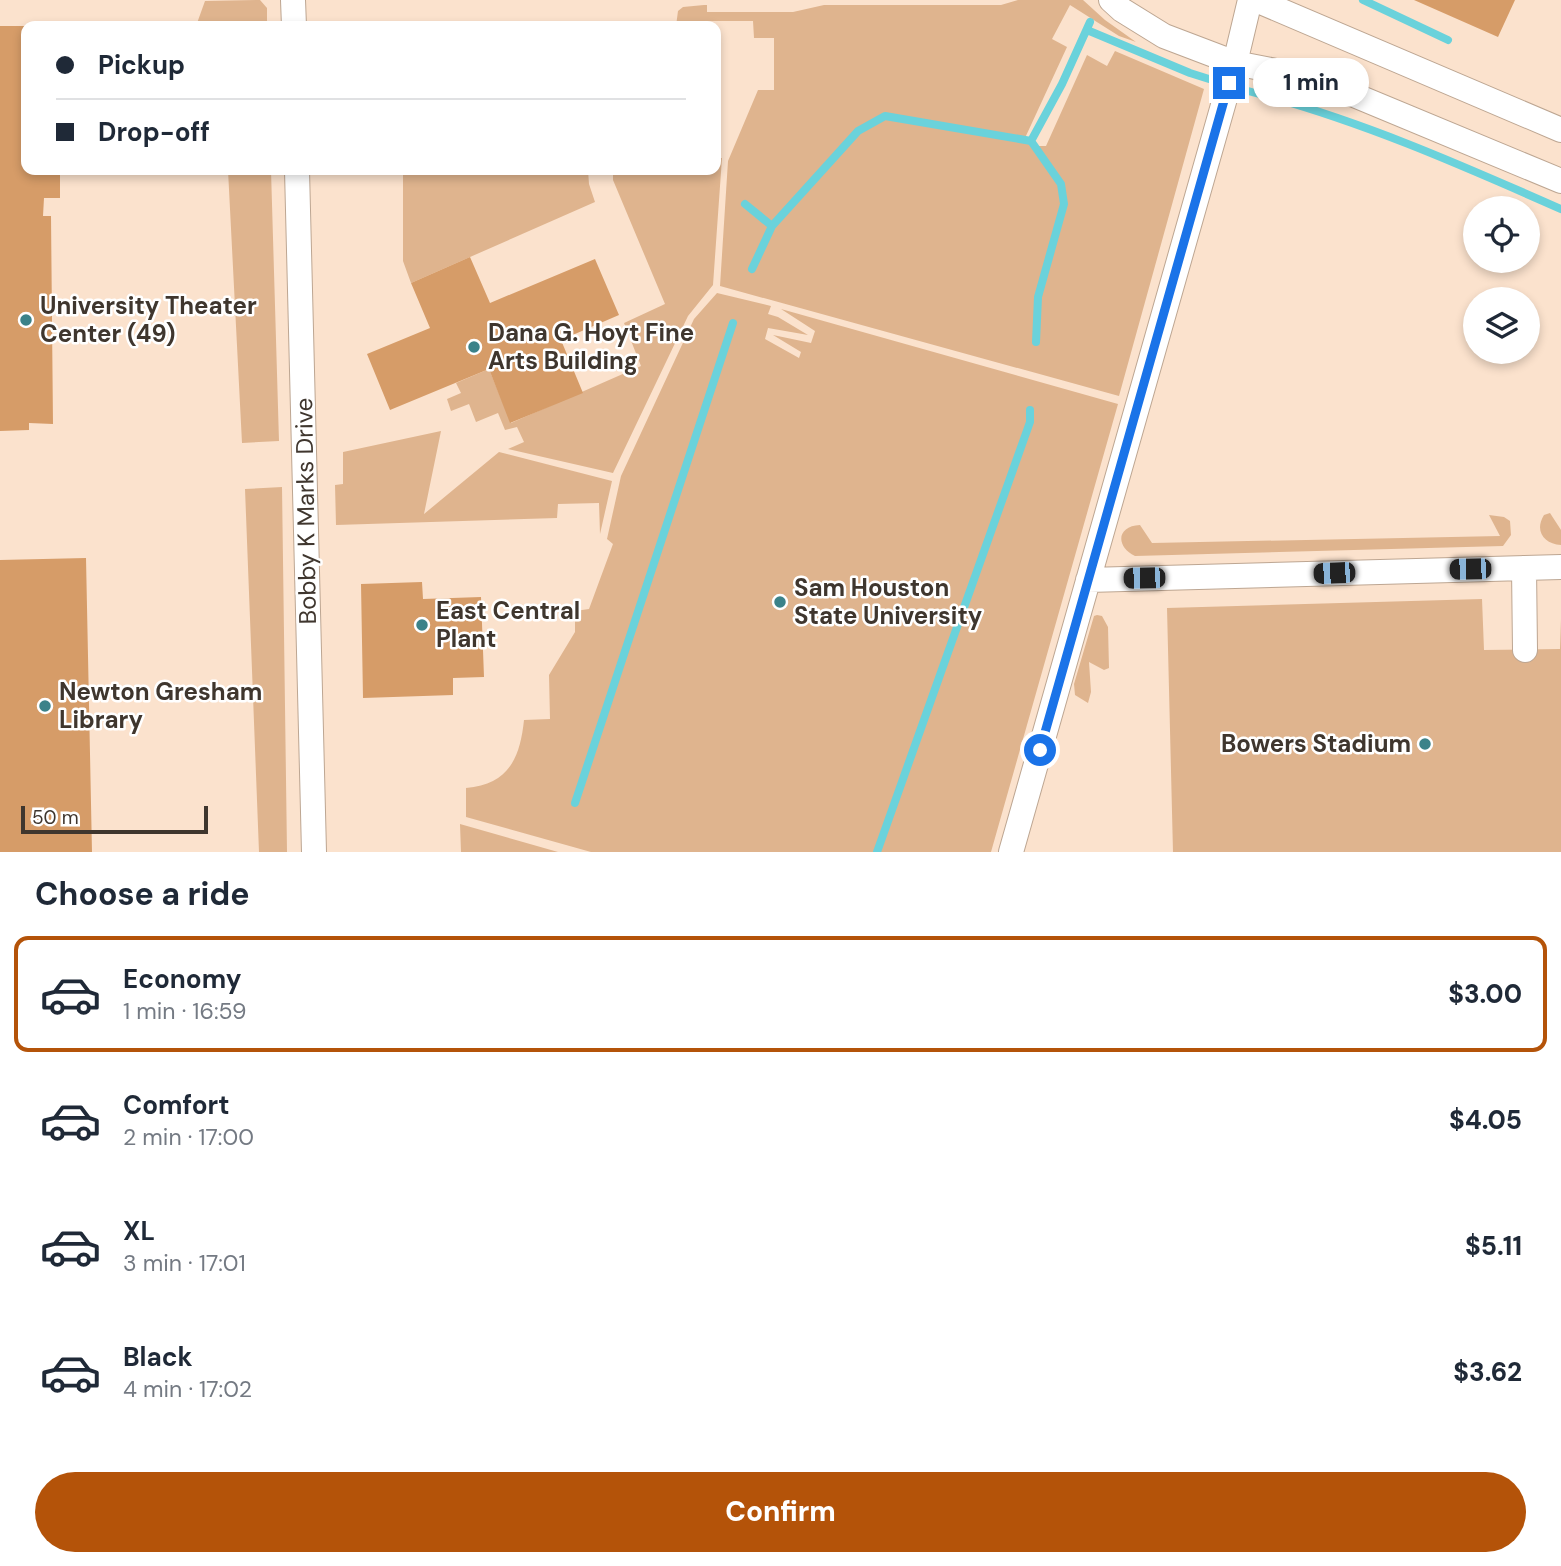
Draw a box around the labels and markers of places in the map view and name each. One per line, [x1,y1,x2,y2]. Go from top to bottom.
place label: University Theater Center (49) [40,290,257,349]
marker: University Theater Center (49) [18,312,34,328]
place label: Dana G. Hoyt Fine Arts Building [488,317,694,376]
marker: Dana G. Hoyt Fine Arts Building [466,339,482,355]
place label: Sam Houston State University [794,572,983,631]
marker: Sam Houston State University [772,594,788,610]
place label: East Central Plant [436,595,580,654]
marker: East Central Plant [414,617,430,633]
place label: Newton Gresham Library [59,676,262,735]
marker: Newton Gresham Library [37,698,53,714]
place label: Bowers Stadium [1221,728,1411,759]
marker: Bowers Stadium [1417,736,1433,752]

